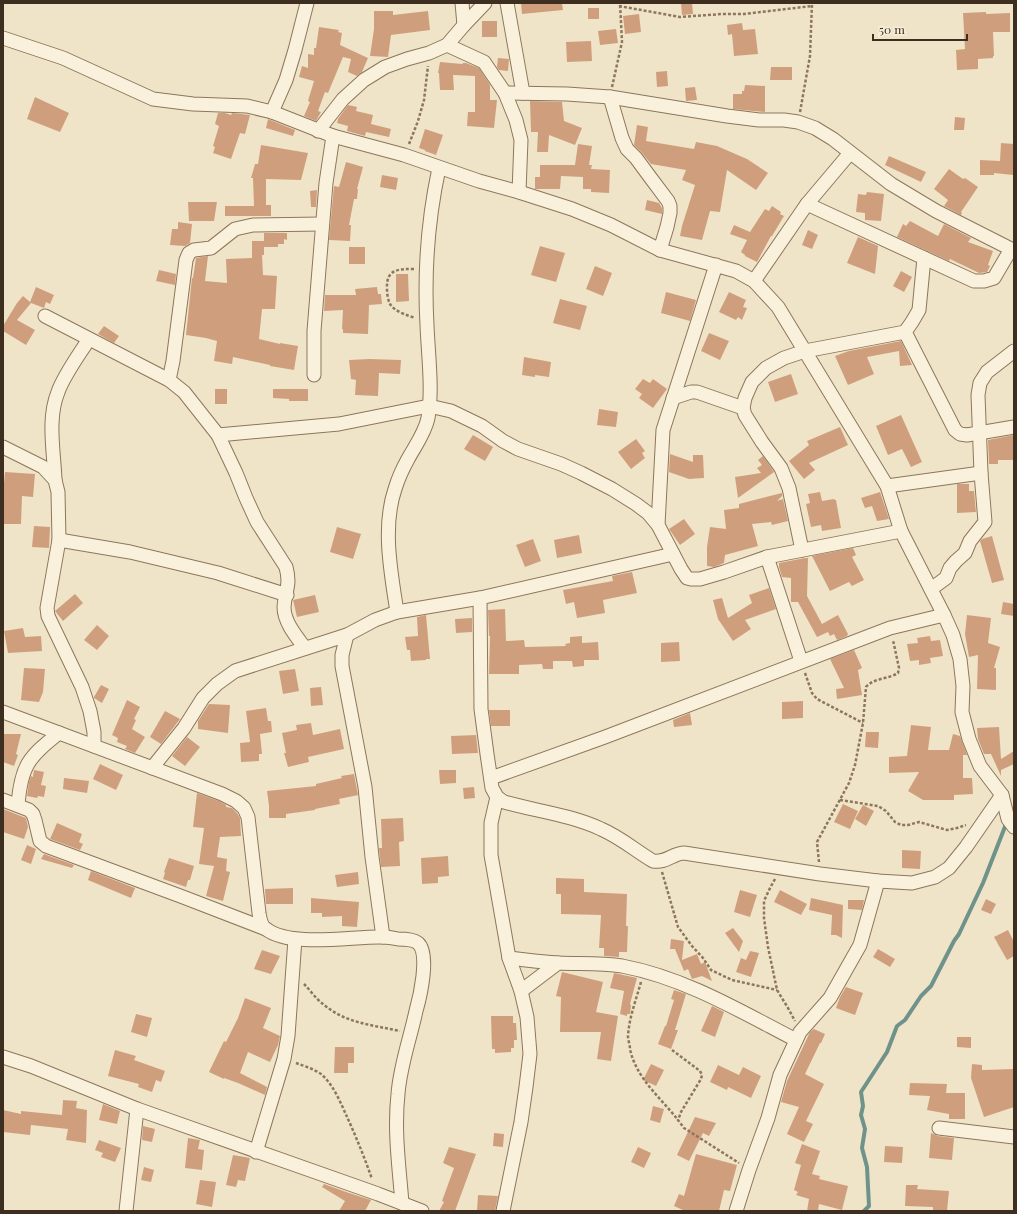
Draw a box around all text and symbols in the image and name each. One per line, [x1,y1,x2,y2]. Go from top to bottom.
scale bar [873,16,967,42]
text: 50 m [879,21,905,37]

